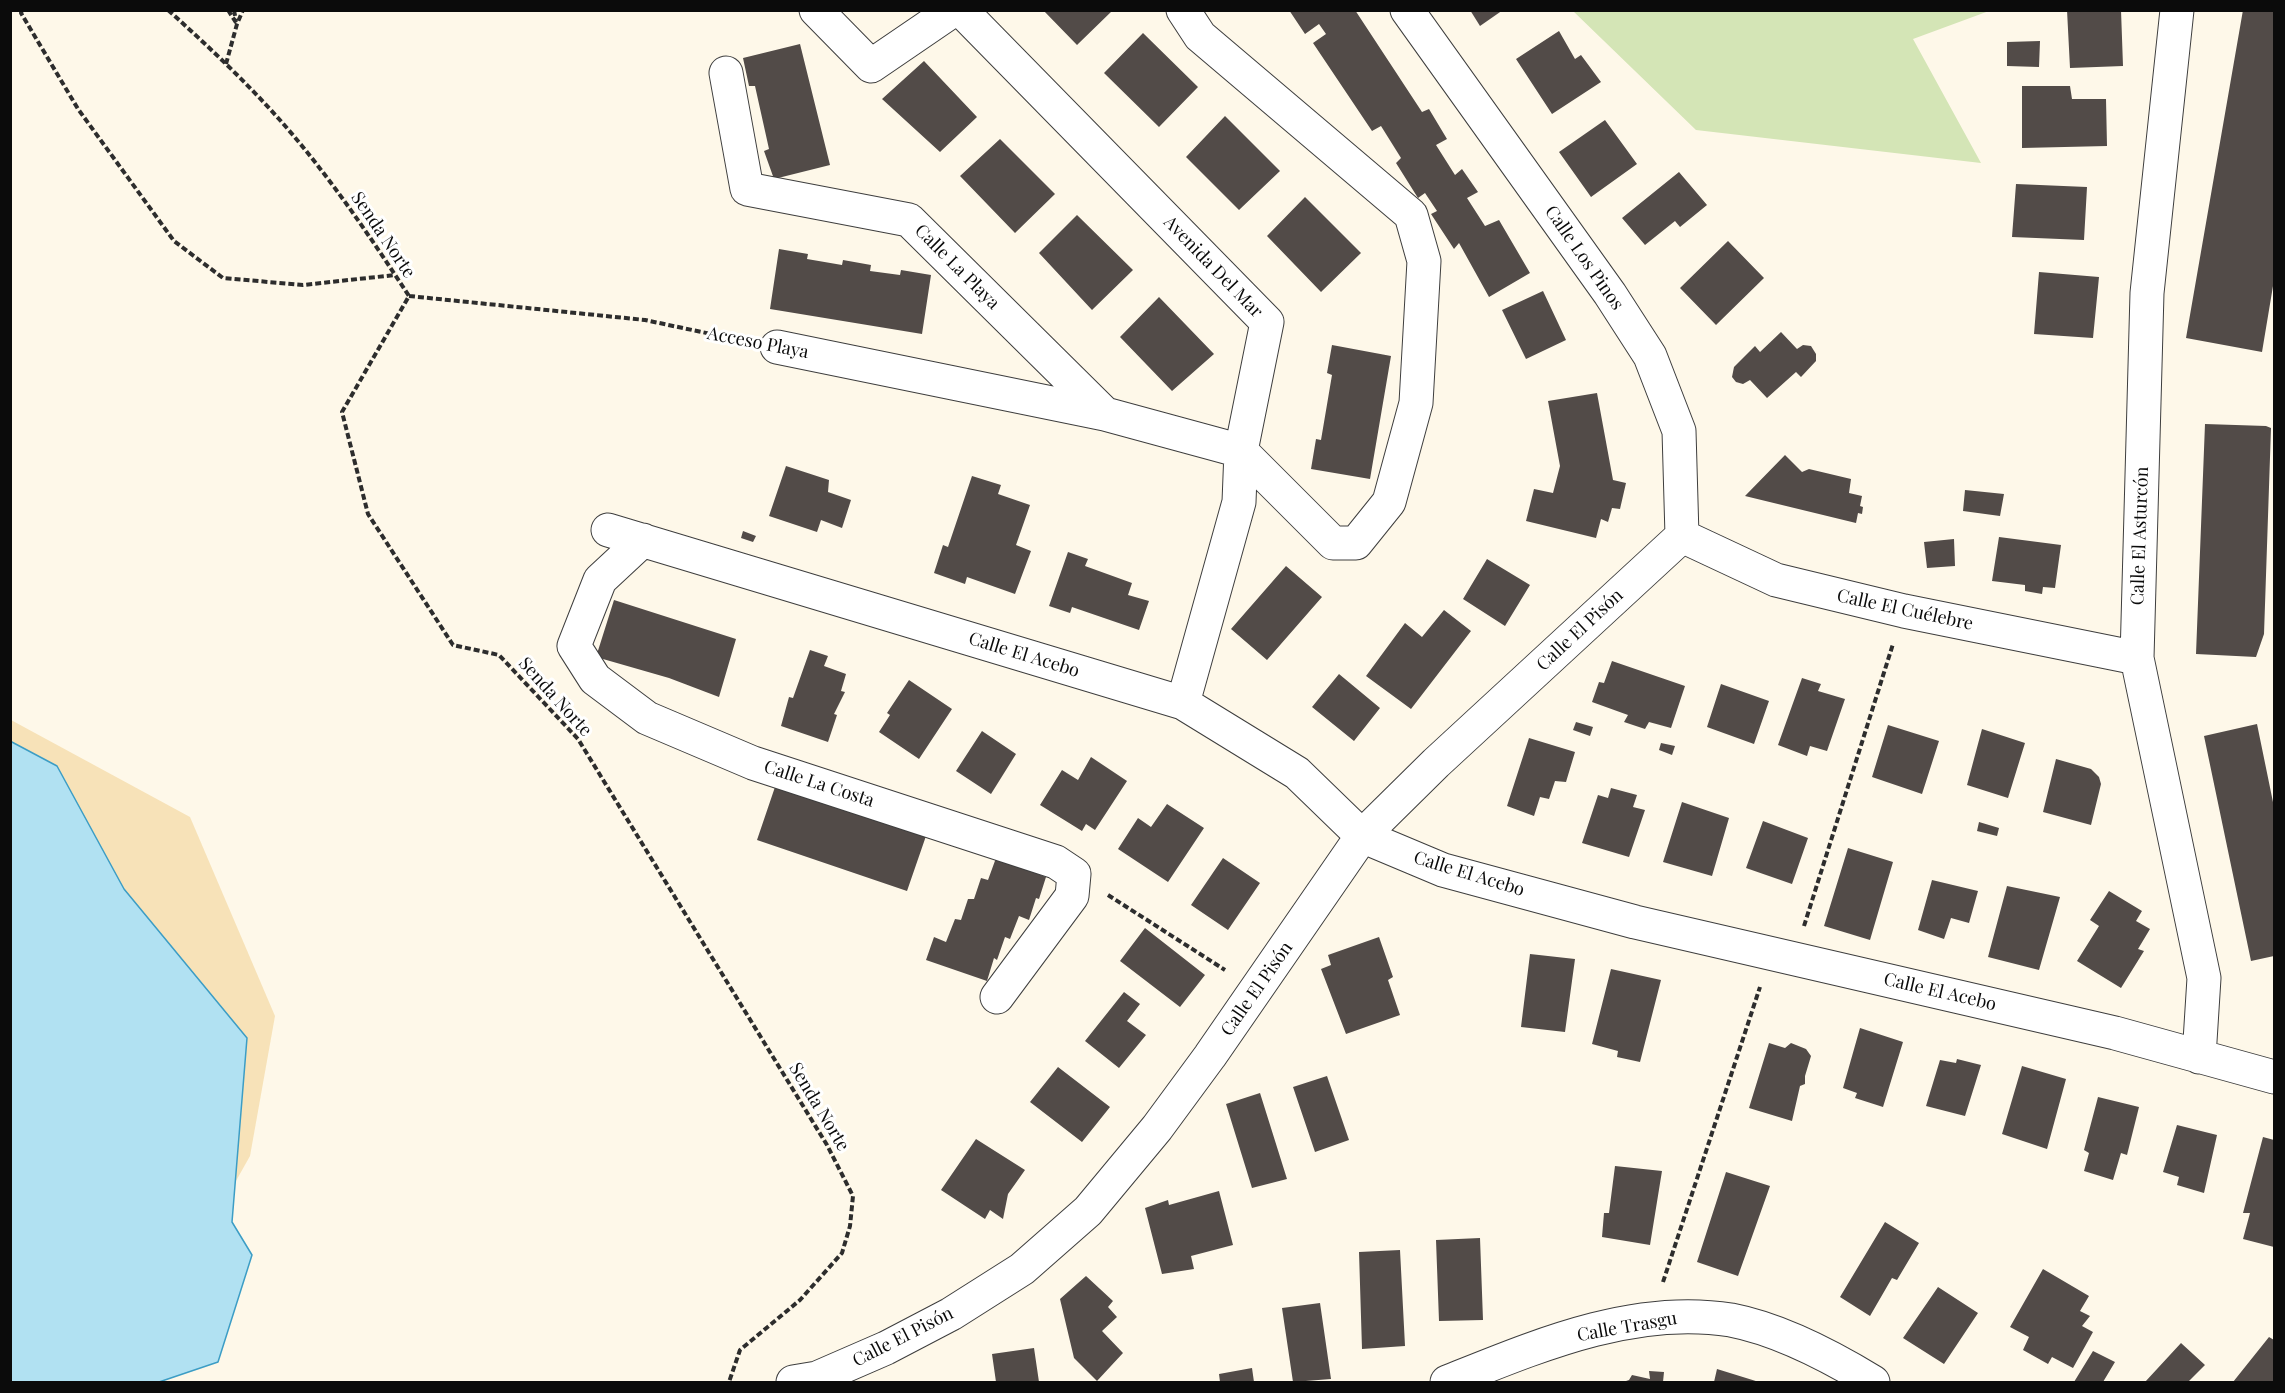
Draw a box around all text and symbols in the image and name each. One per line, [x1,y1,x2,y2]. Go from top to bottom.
street label: Senda Norte [346,188,420,282]
street label: Calle Los Pinos [1540,202,1628,314]
street label: Avenida Del Mar [1159,212,1267,322]
street label: Calle La Playa [910,220,1004,314]
street label: Acceso Playa [706,323,810,363]
street label: Calle El Asturcón [2127,466,2153,606]
street label: Calle El Pisón [1532,585,1628,675]
street label: Calle El Cuélebre [1835,585,1975,635]
street label: Calle El Acebo [966,628,1082,682]
street label: Senda Norte [514,653,596,741]
street label: Calle La Costa [761,756,877,812]
street label: Calle El Acebo [1411,847,1527,901]
street label: Calle El Pisón [1217,938,1297,1040]
street label: Calle El Acebo [1882,969,1998,1015]
street label: Senda Norte [784,1059,854,1155]
street label: Calle El Pisón [849,1302,957,1372]
street label: Calle Trasgu [1575,1308,1679,1346]

